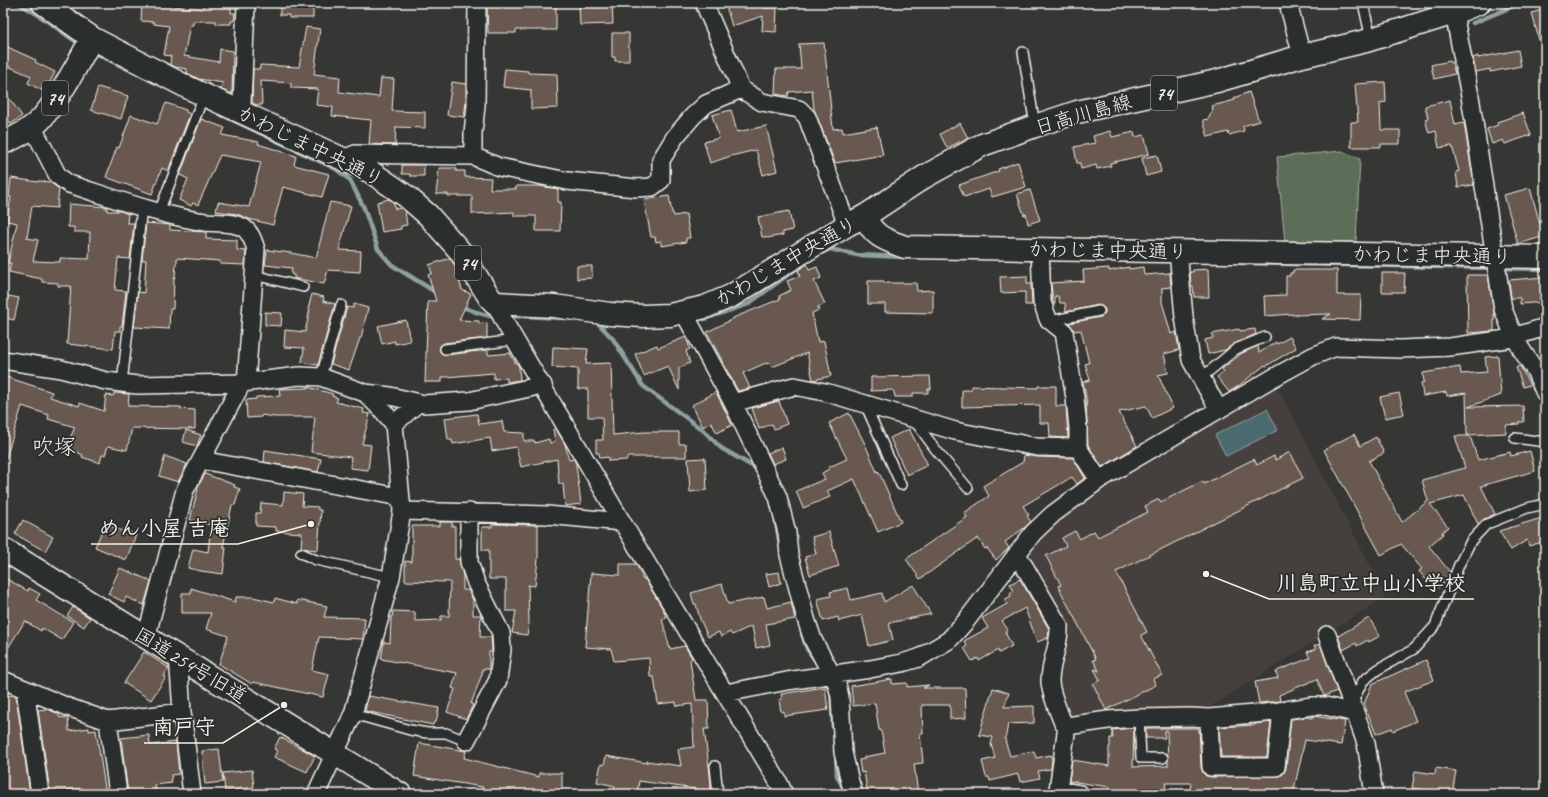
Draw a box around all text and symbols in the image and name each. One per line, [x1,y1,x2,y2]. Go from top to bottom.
road number: 74 [1151,76,1177,110]
road number: 74 [42,81,68,115]
street label: 日高川島線 [1032,89,1135,140]
street label: かわじま中央通り [233,100,388,193]
street label: かわじま中央通り [711,211,862,312]
street label: かわじま中央通り [1028,237,1188,264]
street label: かわじま中央通り [1352,242,1512,269]
road number: 74 [455,246,481,280]
district label: 吹塚 [32,433,76,461]
callout: めん小屋 吉庵 [91,511,238,544]
text: めん小屋 吉庵 [98,515,230,541]
callout: 川島町立中山小学校 [1269,566,1474,599]
text: 川島町立中山小学校 [1277,570,1466,596]
street label: 国道254号旧道 [130,622,252,709]
callout: 南戸守 [144,710,223,743]
text: 南戸守 [153,714,216,740]

